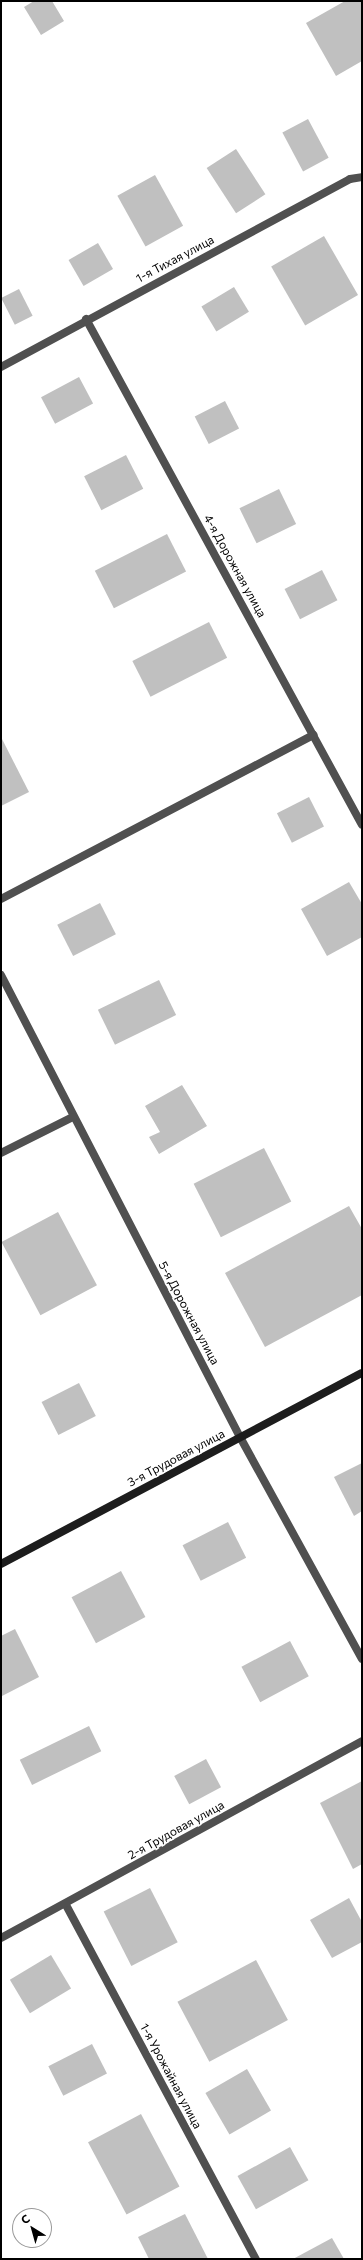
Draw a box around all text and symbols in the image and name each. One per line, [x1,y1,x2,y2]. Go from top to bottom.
street label: 1-я Тихая улица [133,232,217,286]
street label: 4-я Дорожная улица [201,512,269,620]
street label: 5-я Дорожная улица [156,1259,222,1367]
street label: 3-я Трудовая улица [125,1426,227,1490]
street label: 2-я Трудовая улица [125,1798,227,1862]
street label: 1-я Урожайная улица [137,2021,205,2131]
north arrow [12,2208,52,2248]
text: С [18,2211,32,2226]

